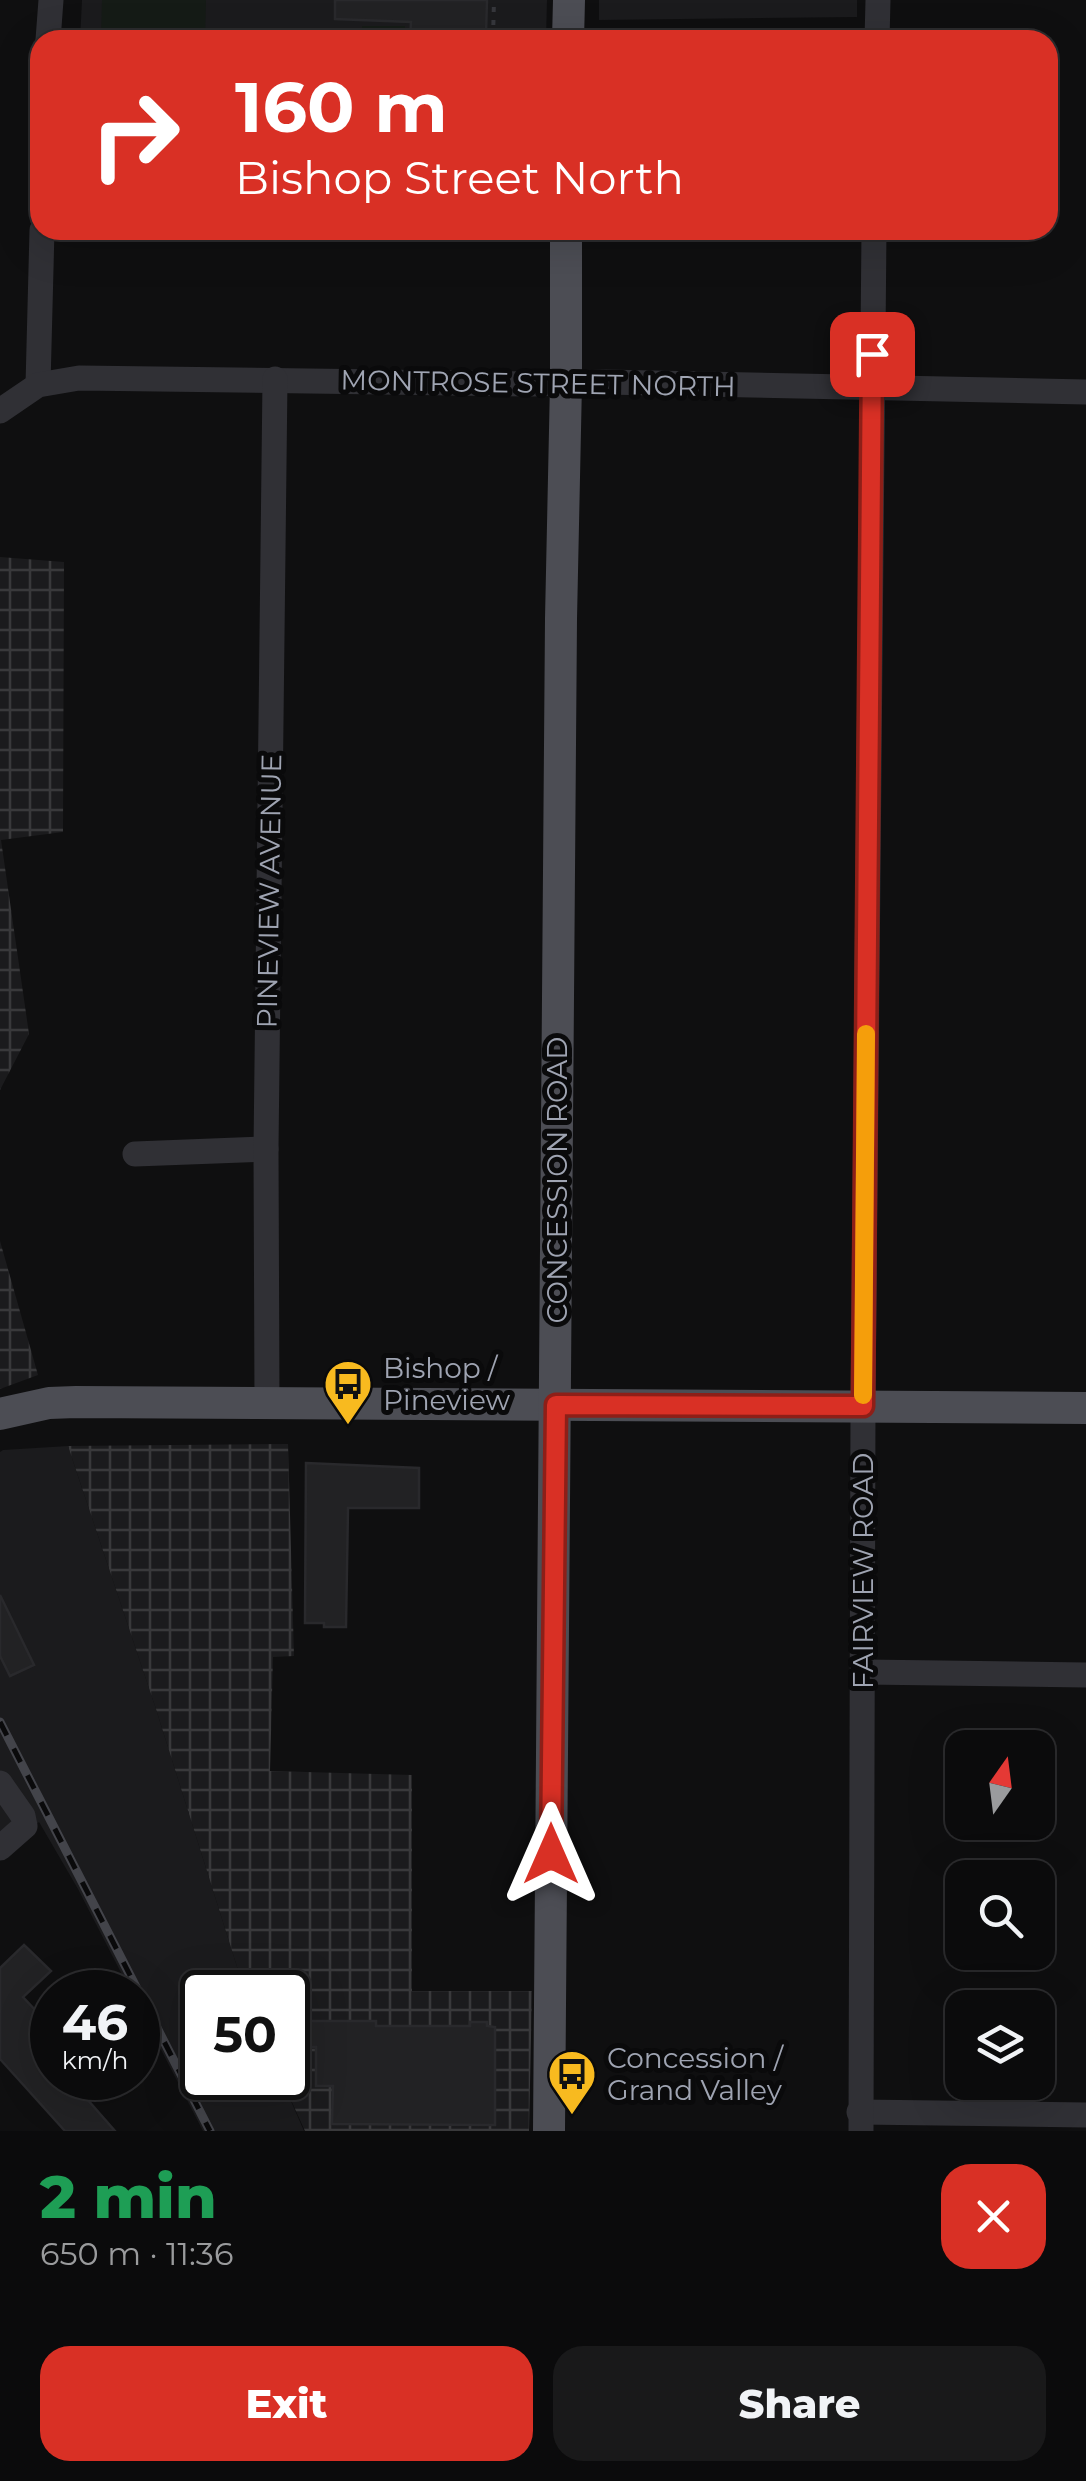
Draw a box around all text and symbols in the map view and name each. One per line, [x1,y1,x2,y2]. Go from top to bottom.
text: 160 m [235,64,448,150]
icon: right [70,70,200,200]
text: Bishop Street North [235,150,684,205]
pin [830,312,915,397]
icon: arrive [845,327,900,382]
street label: MONTROSE STREET NORTH [340,363,736,403]
street label: PINEVIEW AVENUE [250,753,288,1029]
street label: CONCESSION ROAD [540,1037,574,1323]
place label: Bishop / Pineview [383,1351,511,1417]
bus stop icon: Bishop / Pineview [322,1358,374,1426]
street label: FAIRVIEW ROAD [846,1453,880,1689]
north arrow [945,1730,1055,1840]
map controls [945,1730,1055,2100]
position arrow [499,1802,603,1906]
button: search [945,1860,1055,1970]
speed limit sign: 50 [180,1970,310,2100]
button: layers [945,1990,1055,2100]
text: 46 [62,1992,128,2053]
place label: Concession / Grand Valley [607,2041,785,2107]
text: km/h [62,2045,128,2075]
bus stop icon: Concession / Grand Valley [546,2048,598,2116]
text: 2 min [40,2160,217,2233]
button: close [941,2164,1046,2269]
text: 650 m · 11:36 [40,2234,233,2273]
button: Exit [40,2346,533,2461]
button: Share [553,2346,1046,2461]

